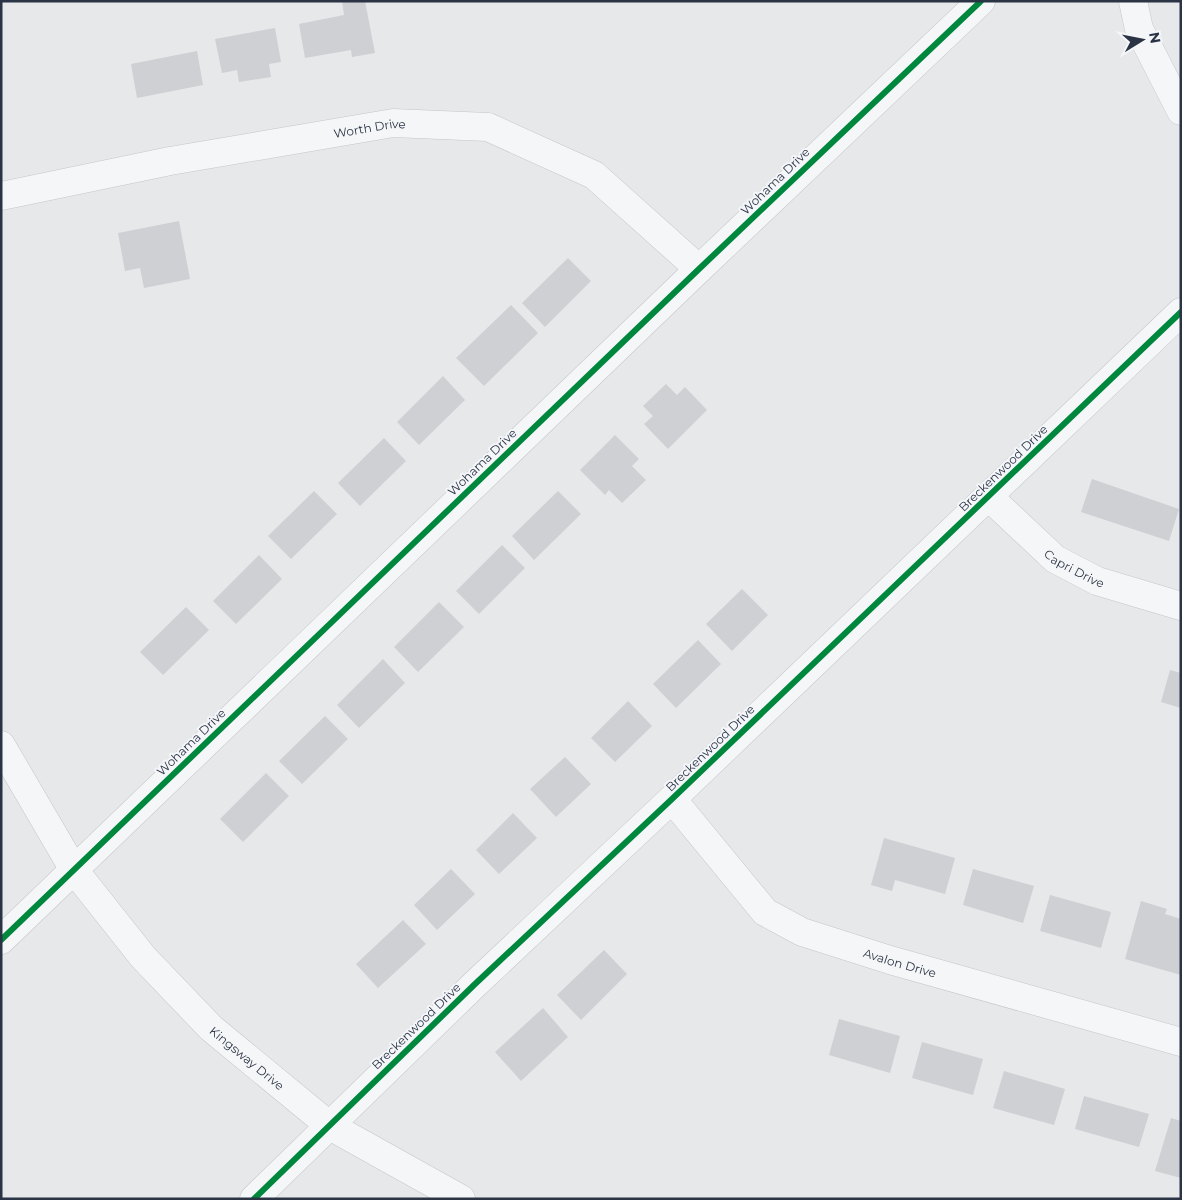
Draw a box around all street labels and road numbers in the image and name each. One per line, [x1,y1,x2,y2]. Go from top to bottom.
street label: Worth Drive [332,115,406,141]
street label: Wohama Drive [737,144,813,218]
street label: Breckenwood Drive [955,422,1051,514]
street label: Wohama Drive [444,425,520,499]
street label: Capri Drive [1041,546,1106,590]
street label: Breckenwood Drive [662,702,758,794]
street label: Wohama Drive [153,705,229,779]
street label: Avalon Drive [862,945,938,980]
street label: Breckenwood Drive [368,980,464,1072]
street label: Kingsway Drive [207,1023,288,1093]

